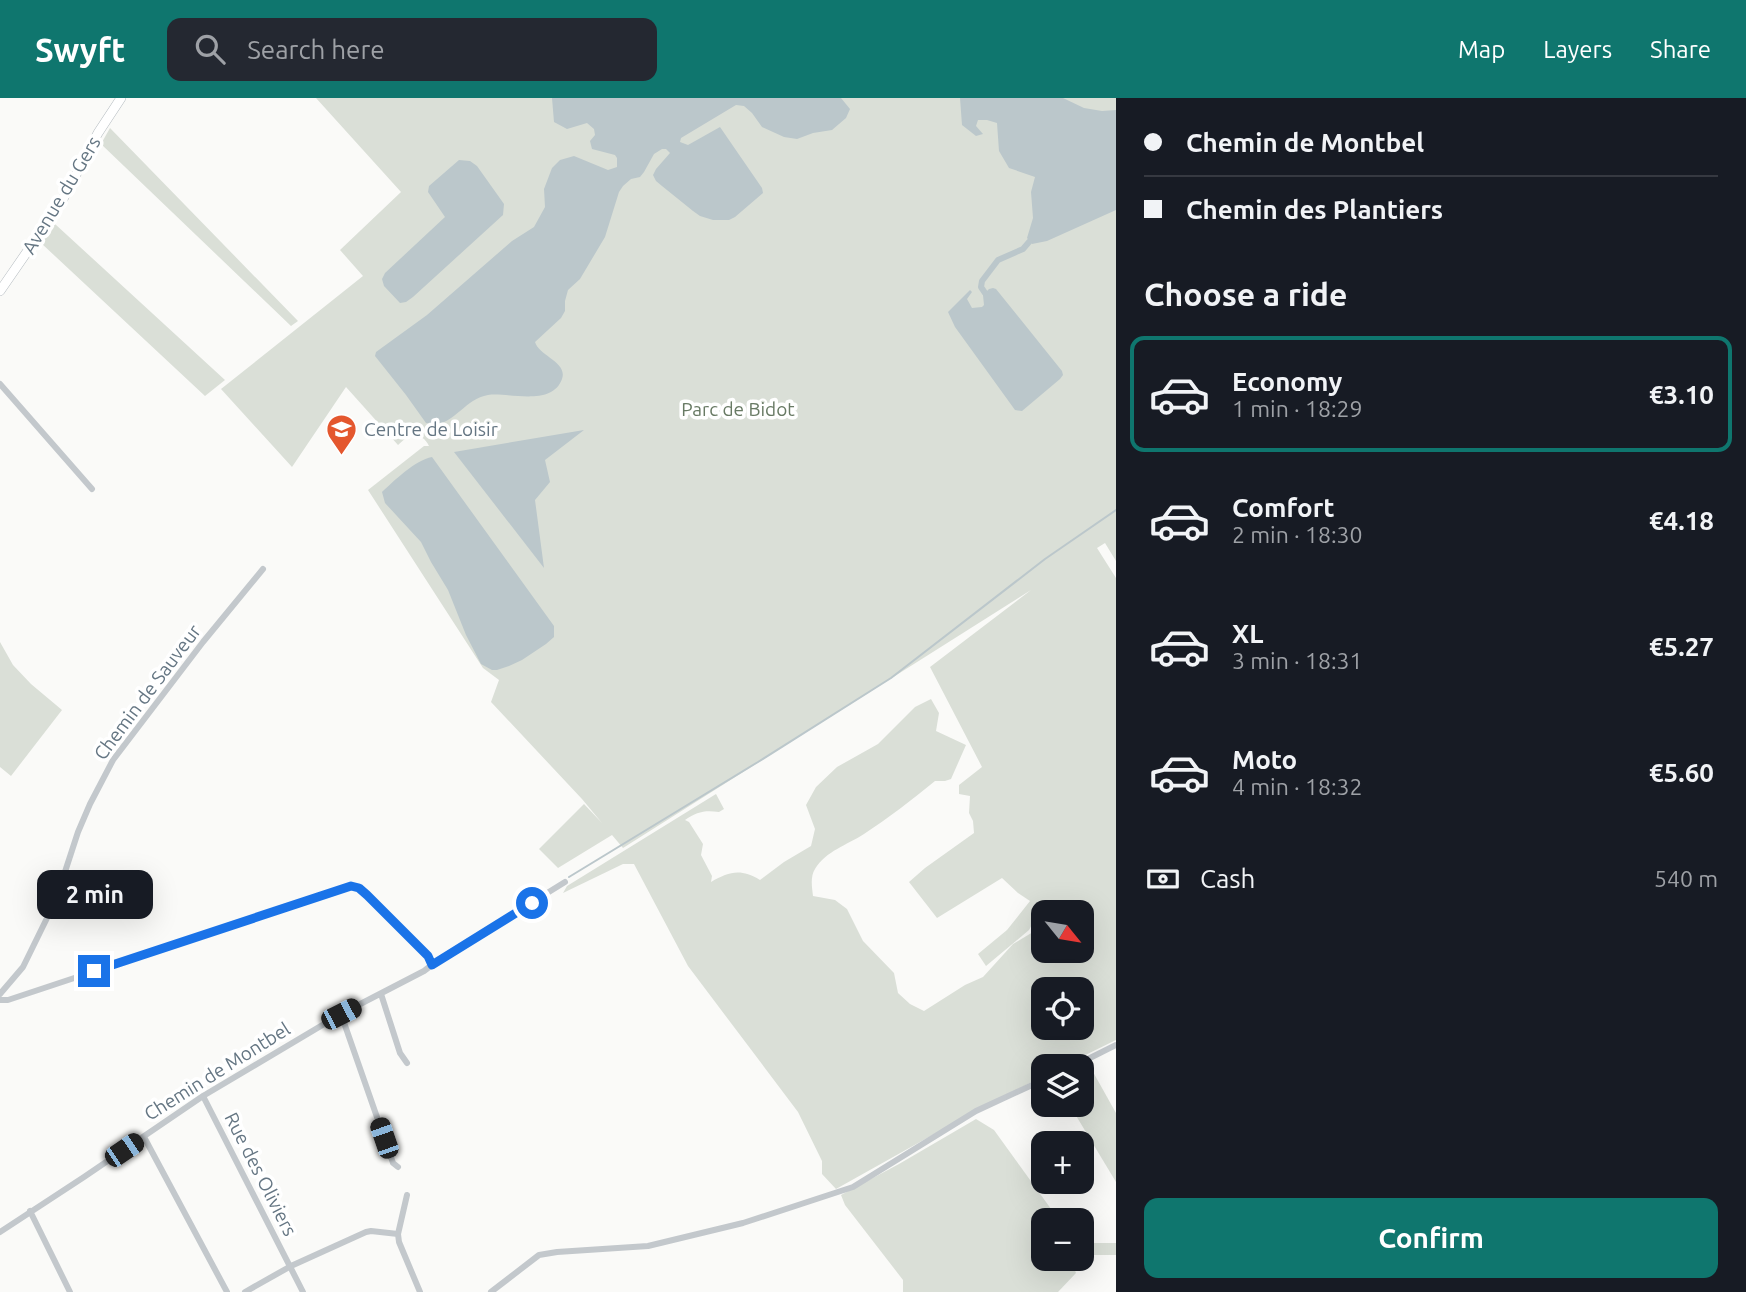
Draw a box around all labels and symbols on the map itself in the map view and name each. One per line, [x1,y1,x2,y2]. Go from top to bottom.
street label: Avenue du Gers [17,132,105,258]
park label: Parc de Bidot [681,398,795,420]
school or university icon: Centre de Loisir [324,412,358,456]
place label: Centre de Loisir [364,418,498,440]
street label: Chemin de Sauveur [89,620,205,764]
callout: 2 min [36,870,152,918]
route start [516,887,548,919]
north arrow [1031,900,1094,962]
route end [78,955,110,987]
car [318,995,365,1033]
street label: Chemin de Montbel [140,1017,294,1125]
street label: Rue des Oliviers [220,1108,302,1240]
car [368,1115,401,1161]
car [101,1130,148,1170]

